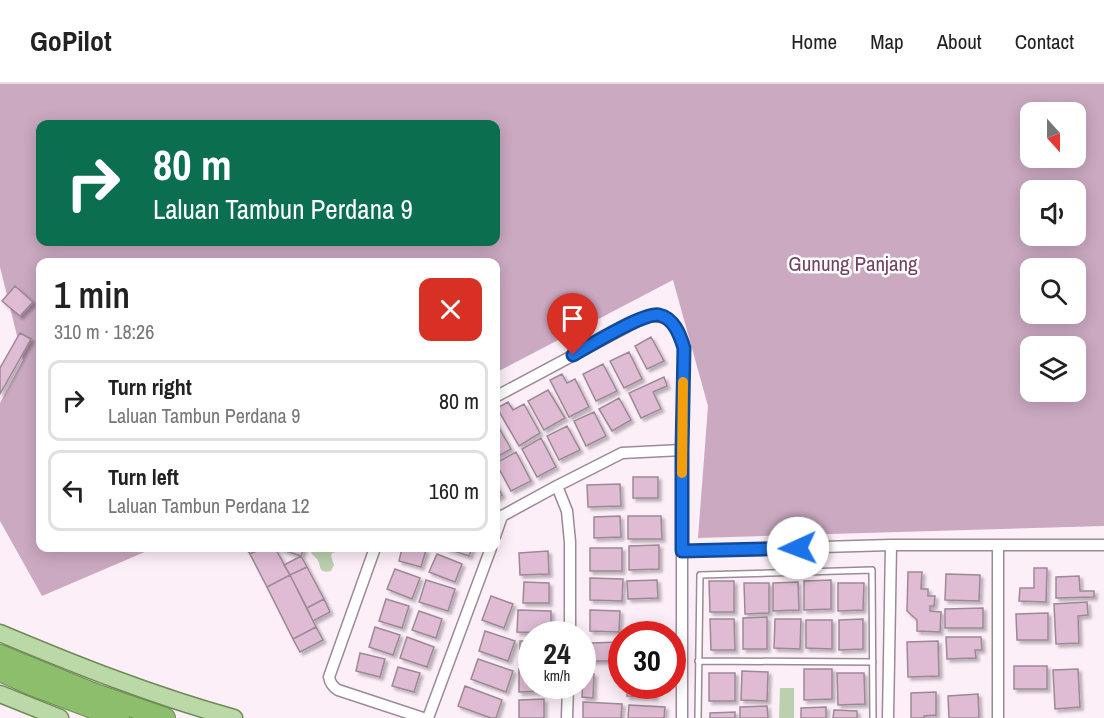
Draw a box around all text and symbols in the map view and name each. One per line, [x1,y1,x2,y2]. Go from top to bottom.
text: GoPilot [30,22,112,60]
text: Home [791,27,837,56]
text: Map [870,27,904,56]
text: About [937,27,982,56]
text: Contact [1015,27,1074,56]
north arrow [1020,102,1086,168]
map controls [1020,102,1086,402]
text: 80 m [153,137,232,193]
icon: right [54,144,132,222]
button: sound [1020,180,1086,246]
text: Laluan Tambun Perdana 9 [153,191,413,227]
park label: Gunung Panjang [788,249,918,278]
button: search [1020,258,1086,324]
text: 1 min [54,271,130,319]
button: close [419,278,482,341]
pin [547,293,598,355]
icon: arrive [556,302,589,335]
text: 310 m · 18:26 [54,318,154,345]
button: layers [1020,336,1086,402]
text: Turn right [108,372,192,402]
icon: right [57,384,90,417]
text: 80 m [439,386,479,416]
text: Laluan Tambun Perdana 9 [108,402,300,429]
text: Turn left [108,462,179,492]
icon: left [57,474,90,507]
text: 160 m [429,476,479,506]
text: Laluan Tambun Perdana 12 [108,492,310,519]
position arrow [766,516,830,580]
speed limit sign: 30 [608,621,686,699]
text: 24 [543,633,571,673]
text: km/h [544,665,570,686]

